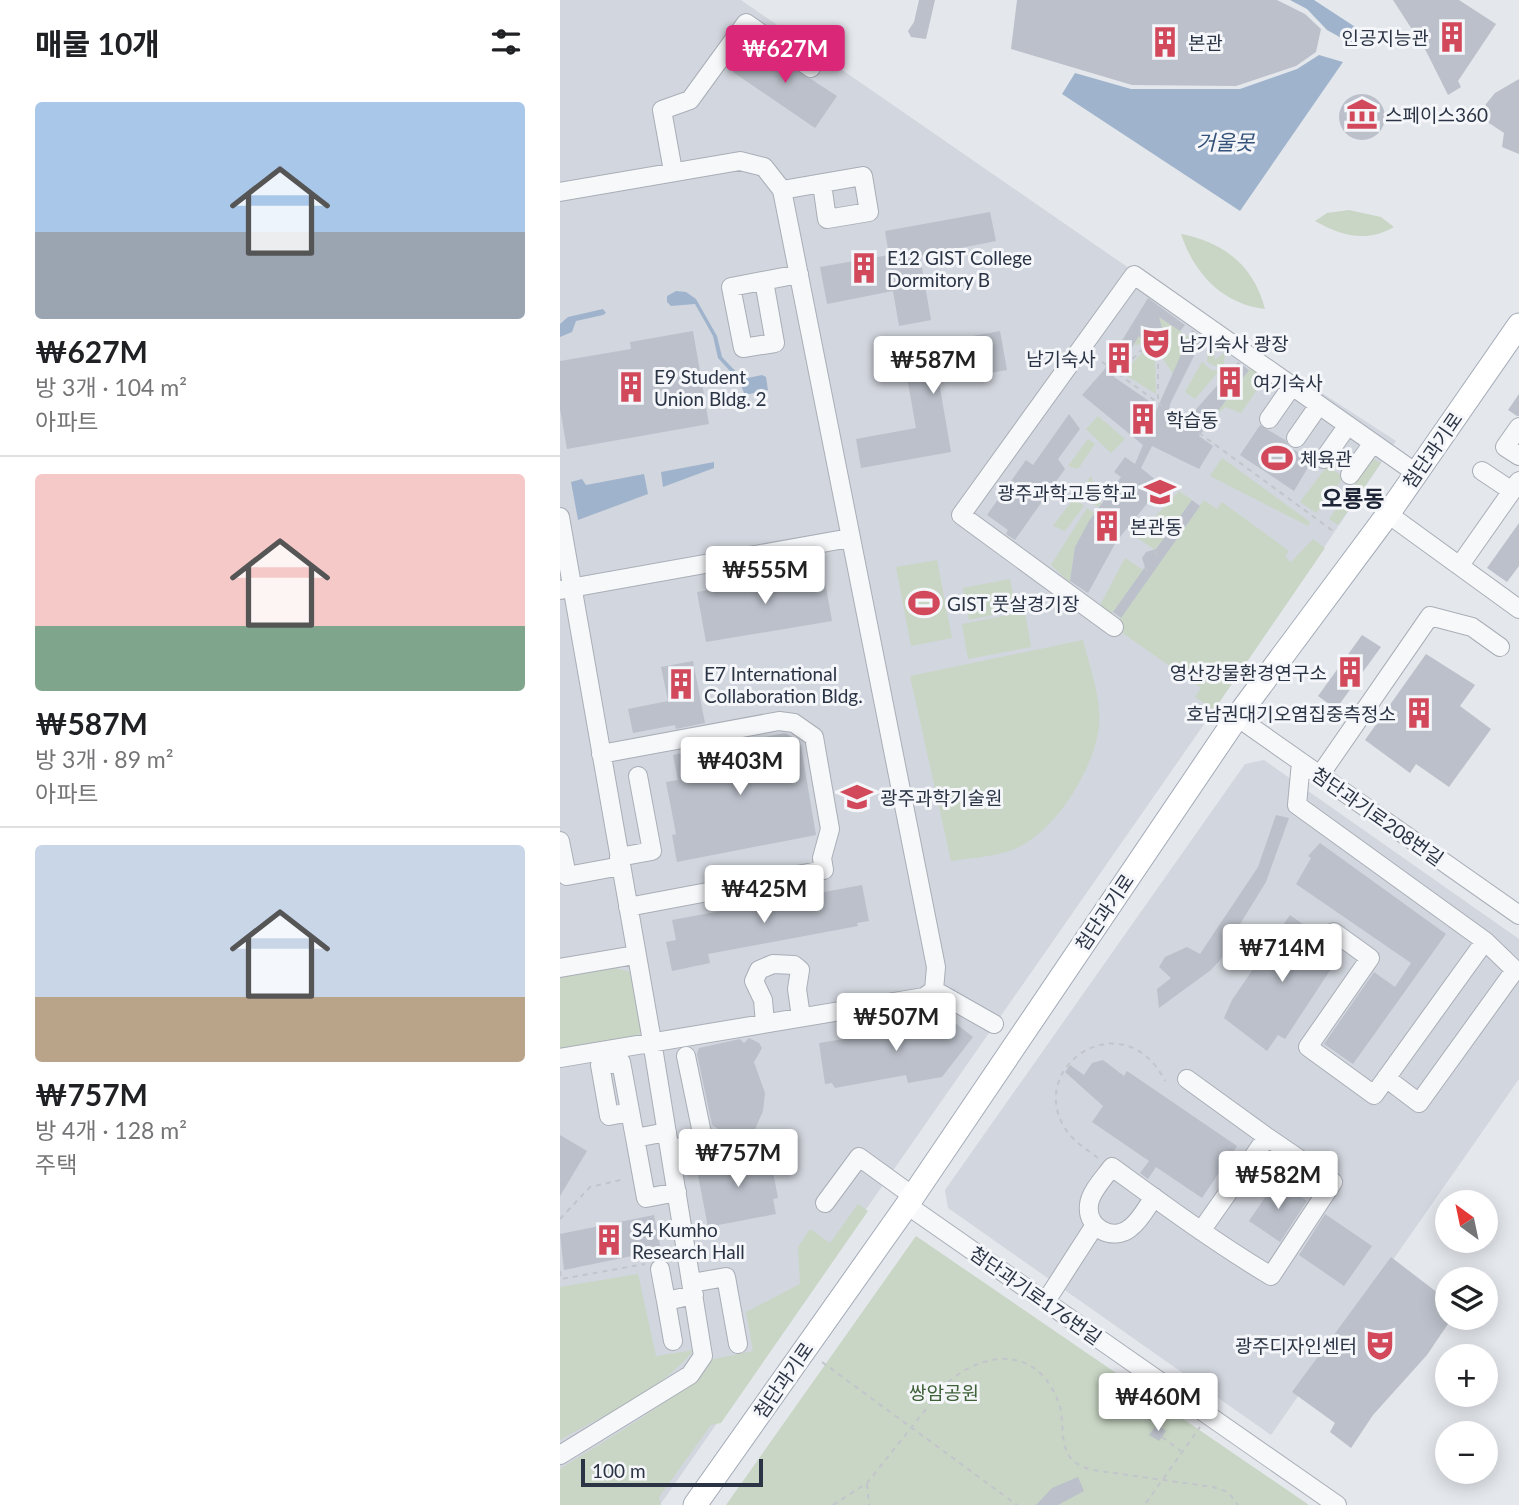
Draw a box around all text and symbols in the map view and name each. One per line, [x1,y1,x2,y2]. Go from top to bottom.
building icon: 인공지능관 [1435,20,1469,54]
icon: filters [487,23,525,61]
text: 매물 10개 [35,25,160,61]
pin: ₩627M [736,25,834,85]
building icon: 본관 [1148,25,1182,59]
place label: 인공지능관 [1342,26,1429,49]
place label: 본관 [1188,31,1223,54]
text: ₩627M [742,34,828,62]
museum icon: 스페이스360 [1345,97,1379,131]
place label: 스페이스360 [1385,103,1488,126]
water label: 거울못 [1196,129,1256,154]
icon: home [217,148,343,274]
place label: E12 GIST College Dormitory B [887,246,1032,291]
building icon: E12 GIST College Dormitory B [847,251,881,285]
theatre icon: 남기숙사 광장 [1139,326,1173,360]
place label: 남기숙사 광장 [1179,332,1289,355]
text: ₩627M [35,333,148,369]
pin: ₩587M [884,336,982,396]
building icon: 남기숙사 [1102,341,1136,375]
text: ₩587M [890,345,976,373]
place label: 남기숙사 [1026,347,1096,370]
place label: E9 Student Union Bldg. 2 [654,365,767,410]
building icon: 여기숙사 [1213,365,1247,399]
building icon: E9 Student Union Bldg. 2 [614,370,648,404]
place label: 여기숙사 [1253,371,1323,394]
text: 방 3개 · 104 m² [35,373,187,401]
building icon: 학습동 [1126,402,1160,436]
text: 아파트 [35,407,98,435]
place label: 학습동 [1166,408,1218,431]
street label: 첨단과기로 [1398,408,1466,492]
sports icon: 체육관 [1260,441,1294,475]
place label: 체육관 [1300,447,1352,470]
school or university icon: 광주과학고등학교 [1143,475,1177,509]
place label: 광주과학고등학교 [997,481,1137,504]
district label: 오룡동 [1321,484,1385,512]
building icon: 본관동 [1090,509,1124,543]
place label: 본관동 [1130,515,1182,538]
icon: home [217,520,343,646]
pin: ₩555M [716,546,814,606]
text: ₩555M [722,555,808,583]
sports icon: GIST 풋살경기장 [907,586,941,620]
place label: GIST 풋살경기장 [947,592,1079,615]
building icon: 영산강물환경연구소 [1333,655,1367,689]
place label: 영산강물환경연구소 [1170,661,1327,684]
place label: E7 International Collaboration Bldg. [704,662,863,707]
building icon: E7 International Collaboration Bldg. [664,667,698,701]
building icon: 호남권대기오염집중측정소 [1402,696,1436,730]
place label: 호남권대기오염집중측정소 [1186,702,1396,725]
text: ₩587M [35,705,148,741]
pin: ₩403M [691,738,789,797]
text: 방 3개 · 89 m² [35,745,173,773]
text: ₩403M [697,746,783,774]
street label: 첨단과기로208번길 [1308,762,1448,870]
text: 아파트 [35,779,98,807]
school or university icon: 광주과학기술원 [840,780,874,814]
place label: 광주과학기술원 [880,786,1002,809]
pin: ₩425M [715,866,813,925]
street label: 첨단과기로 [1070,869,1138,955]
text: ₩425M [721,874,807,902]
icon: home [217,891,343,1017]
pin: ₩714M [1233,925,1331,984]
text: ₩714M [1239,933,1325,961]
pin: ₩507M [847,993,945,1053]
text: ₩507M [853,1002,939,1030]
text: ₩757M [35,1076,148,1112]
text: 방 4개 · 128 m² [35,1116,187,1144]
pin: ₩757M [689,1130,787,1189]
text: ₩757M [695,1138,781,1166]
text: 주택 [35,1150,77,1178]
pin: ₩582M [1229,1152,1327,1211]
text: ₩582M [1235,1160,1321,1188]
north arrow [1435,1190,1498,1253]
map controls [1435,1190,1498,1484]
place label: S4 Kumho Research Hall [632,1218,745,1263]
building icon: S4 Kumho Research Hall [592,1223,626,1257]
street label: 첨단과기로176번길 [966,1241,1106,1349]
button: layers [1435,1267,1498,1330]
theatre icon: 광주디자인센터 [1363,1328,1397,1362]
place label: 광주디자인센터 [1235,1334,1357,1357]
street label: 첨단과기로 [749,1338,817,1422]
button: + [1435,1344,1498,1407]
pin: ₩460M [1109,1374,1207,1433]
park label: 쌍암공원 [909,1381,979,1404]
text: ₩460M [1115,1382,1201,1410]
button: − [1435,1421,1498,1484]
scale bar [581,1456,763,1488]
text: 100 m [592,1459,646,1482]

